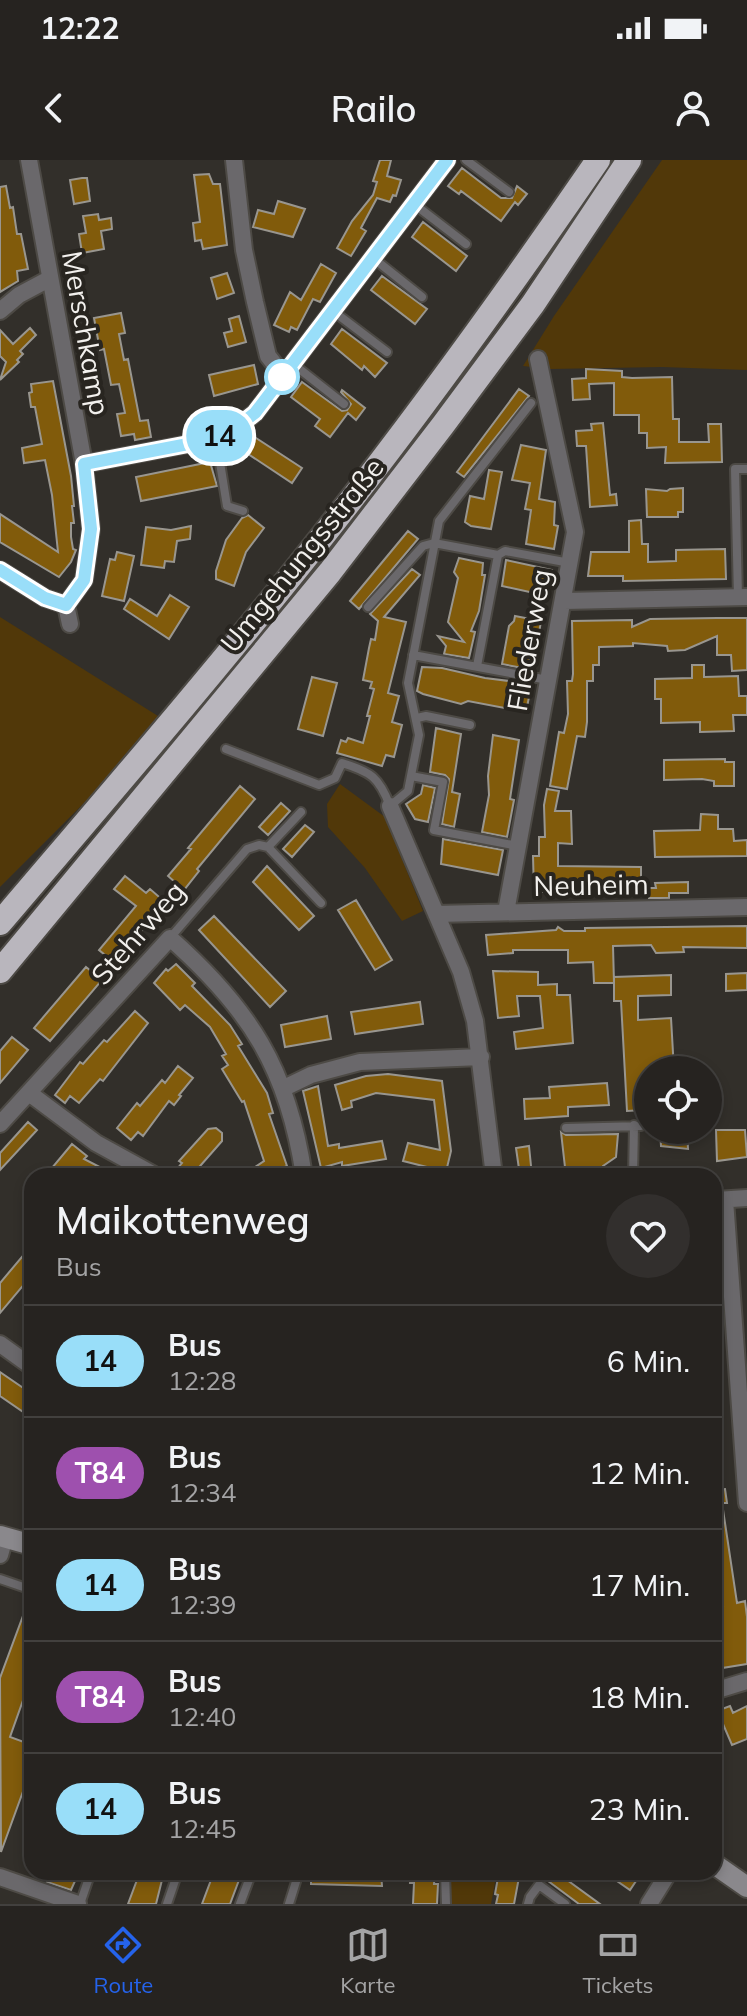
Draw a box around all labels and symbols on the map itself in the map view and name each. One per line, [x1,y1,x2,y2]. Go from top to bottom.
street label: Merschkamp [55,248,118,418]
unlabelled marker [265,360,299,394]
line badge: 14 [183,410,255,462]
street label: Umgehungsstraße [212,450,391,659]
street label: Fliederweg [499,566,558,714]
street label: Neuheim [533,866,649,903]
street label: Stehrweg [83,874,192,992]

